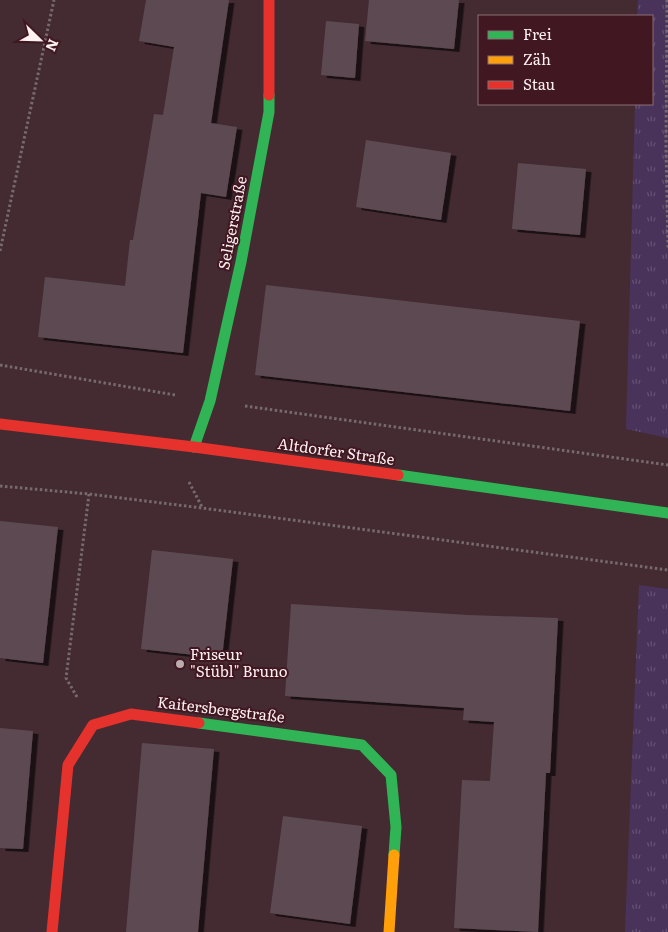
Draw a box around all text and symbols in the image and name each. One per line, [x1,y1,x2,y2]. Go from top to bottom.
north arrow [15,15,65,65]
legend [478,15,653,105]
text: Frei [523,22,552,45]
text: N [41,36,64,55]
text: Zäh [523,47,551,70]
text: Stau [523,72,555,95]
street label: Seligerstraße [211,174,252,271]
street label: Altdorfer Straße [276,431,396,470]
place label: Friseur "Stübl" Bruno [190,642,288,682]
marker: Friseur "Stübl" Bruno [174,658,186,670]
street label: Kaitersbergstraße [156,689,286,728]

